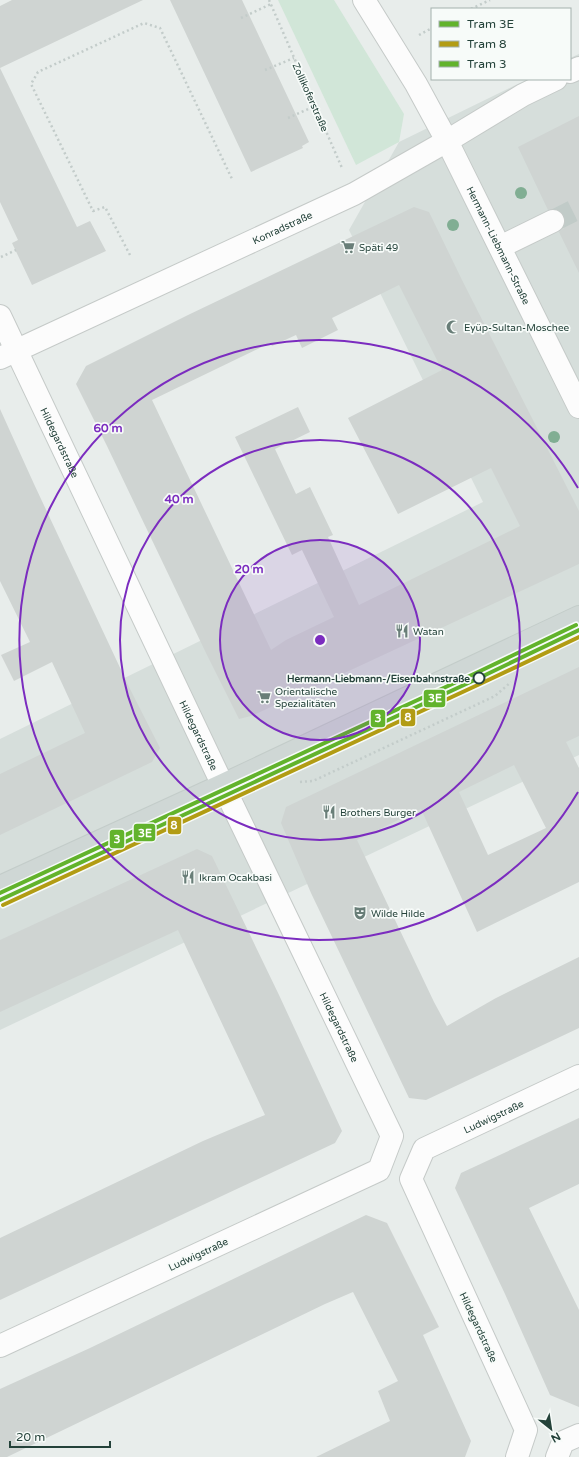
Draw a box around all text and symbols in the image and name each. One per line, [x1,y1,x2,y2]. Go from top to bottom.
legend [431,8,571,80]
text: Tram 3E [467,17,515,31]
text: Tram 8 [467,37,507,51]
text: Tram 3 [467,57,507,71]
street label: Zollikoferstraße [290,61,331,134]
street label: Hermann-Liebmann-Straße [464,185,532,307]
street label: Konradstraße [251,209,315,247]
supermarket icon: Späti 49 [340,239,356,255]
place label: Späti 49 [359,242,398,254]
mosque icon: Eyüp-Sultan-Moschee [445,319,461,335]
place label: Eyüp-Sultan-Moschee [464,322,570,334]
street label: Hildegardstraße [37,406,81,480]
text: 60 m [93,421,123,435]
text: 40 m [164,492,194,506]
text: 20 m [234,562,264,576]
restaurant icon: Watan [394,623,410,639]
place label: Watan [413,626,444,638]
centre of rings [313,633,327,647]
marker: Hermann-Liebmann-/Eisenbahnstraße [472,671,486,685]
place label: Hermann-Liebmann-/Eisenbahnstraße [287,673,470,685]
place label: Orientalische Spezialitäten [275,686,338,710]
supermarket icon: Orientalische Spezialitäten [256,689,272,705]
line badge: 3E [423,689,446,708]
text: 3E [428,692,442,705]
street label: Hildegardstraße [176,699,220,773]
line badge: 8 [400,708,416,727]
line badge: 3 [370,709,386,728]
text: 8 [405,711,412,724]
text: 3 [375,712,382,725]
restaurant icon: Brothers Burger [321,804,337,820]
place label: Brothers Burger [340,807,416,819]
line badge: 8 [167,816,182,835]
text: 8 [171,819,178,832]
line badge: 3E [133,823,156,842]
text: 3E [138,827,152,840]
line badge: 3 [109,829,125,849]
text: 3 [114,833,121,846]
restaurant icon: Ikram Ocakbasi [180,869,196,885]
place label: Ikram Ocakbasi [199,872,272,884]
theatre icon: Wilde Hilde [352,905,368,921]
place label: Wilde Hilde [371,908,425,920]
street label: Hildegardstraße [317,991,361,1065]
street label: Ludwigstraße [462,1098,526,1136]
street label: Ludwigstraße [167,1236,231,1274]
street label: Hildegardstraße [457,1290,500,1365]
north arrow [531,1409,571,1449]
scale bar [10,1423,110,1449]
text: N [549,1429,563,1445]
text: 20 m [16,1430,45,1444]

